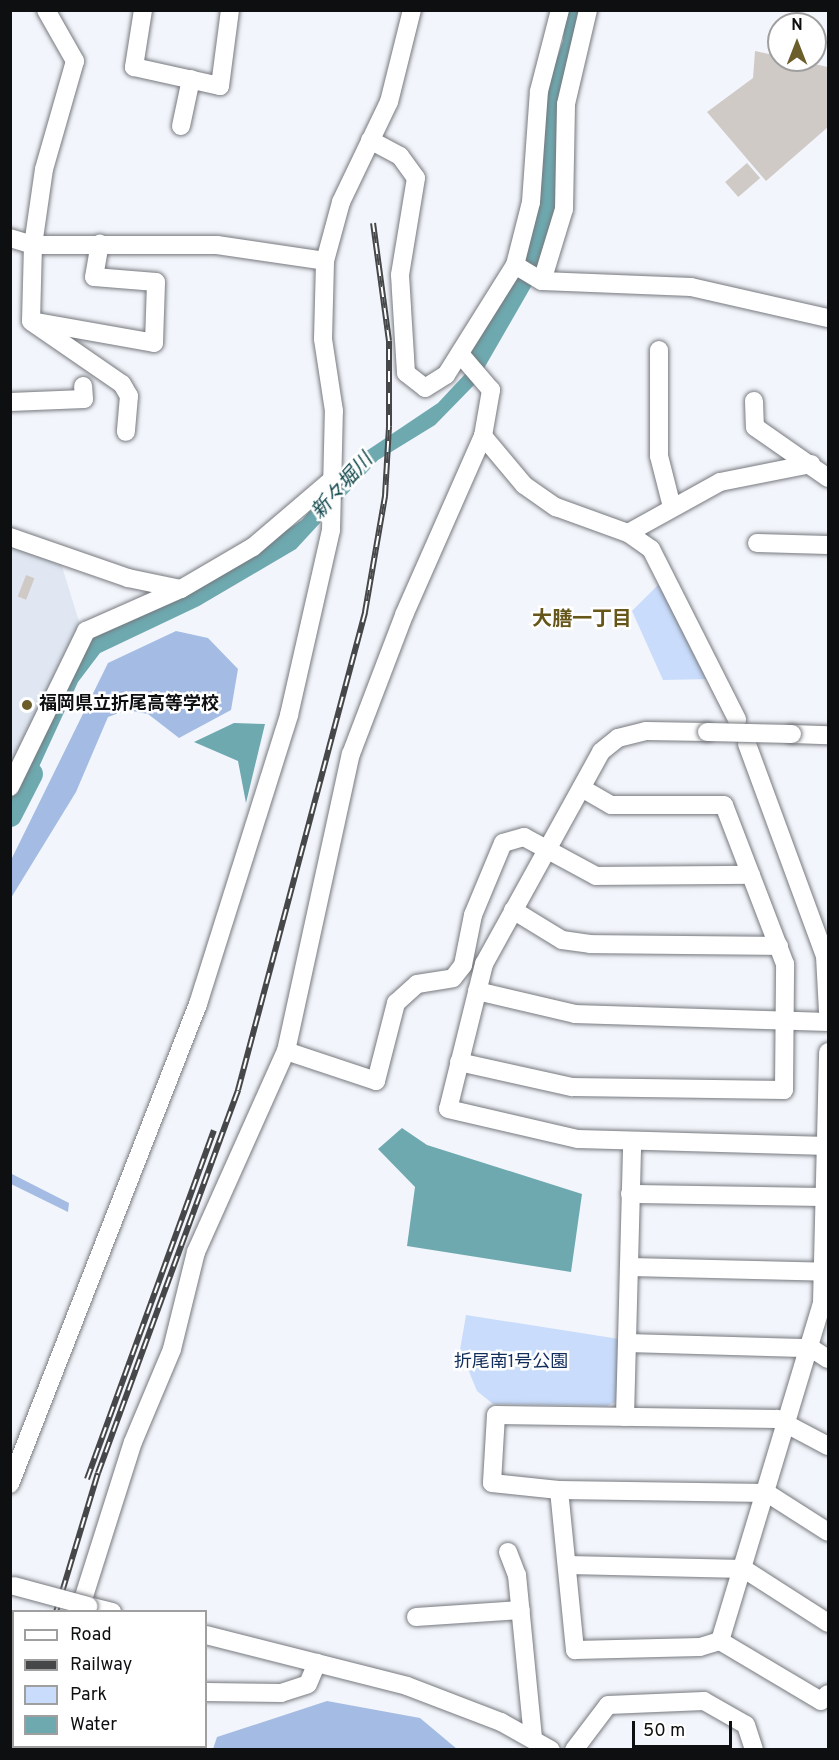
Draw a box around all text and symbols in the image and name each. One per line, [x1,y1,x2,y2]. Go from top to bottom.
north arrow [767,12,827,72]
text: N [791,16,803,36]
water label: 新々堀川 [307,449,379,525]
district label: 大膳一丁目 [532,608,632,632]
place label: 福岡県立折尾高等学校 [39,694,219,716]
marker: 福岡県立折尾高等学校 [20,698,34,712]
park label: 折尾南1号公園 [454,1352,568,1374]
legend [12,1610,207,1748]
text: Road [70,1624,112,1647]
text: Railway [70,1654,132,1677]
text: Park [70,1684,107,1707]
scale bar [635,1709,736,1747]
text: Water [70,1714,117,1737]
text: 50 m [643,1720,685,1743]

